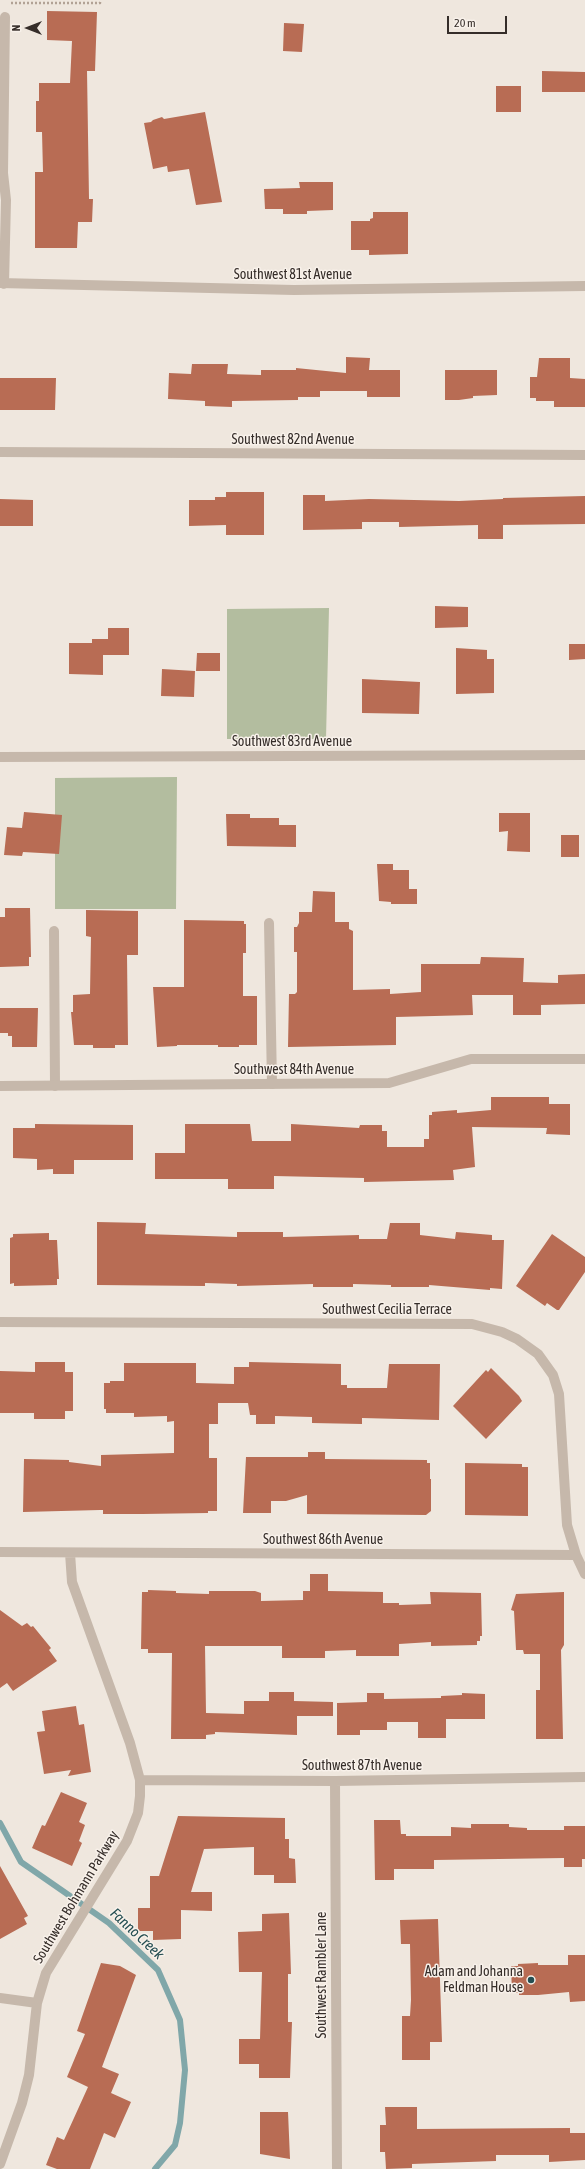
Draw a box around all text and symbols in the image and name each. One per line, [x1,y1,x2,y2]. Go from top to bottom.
north arrow [8,8,48,48]
scale bar [449,8,509,34]
text: 20 m [454,16,476,30]
text: N [10,25,22,31]
street label: Southwest 81st Avenue [234,267,352,283]
street label: Southwest 82nd Avenue [232,432,354,448]
street label: Southwest 83rd Avenue [232,734,352,750]
street label: Southwest 84th Avenue [234,1062,354,1078]
street label: Southwest Cecilia Terrace [322,1302,452,1318]
street label: Southwest 86th Avenue [263,1532,383,1548]
street label: Southwest 87th Avenue [302,1758,422,1774]
street label: Southwest Bohmann Parkway [30,1828,122,1966]
water label: Fanno Creek [106,1905,168,1963]
street label: Southwest Rambler Lane [314,1912,330,2038]
place label: Adam and Johanna Feldman House [425,1964,523,1996]
marker: Adam and Johanna Feldman House [526,1975,536,1985]

